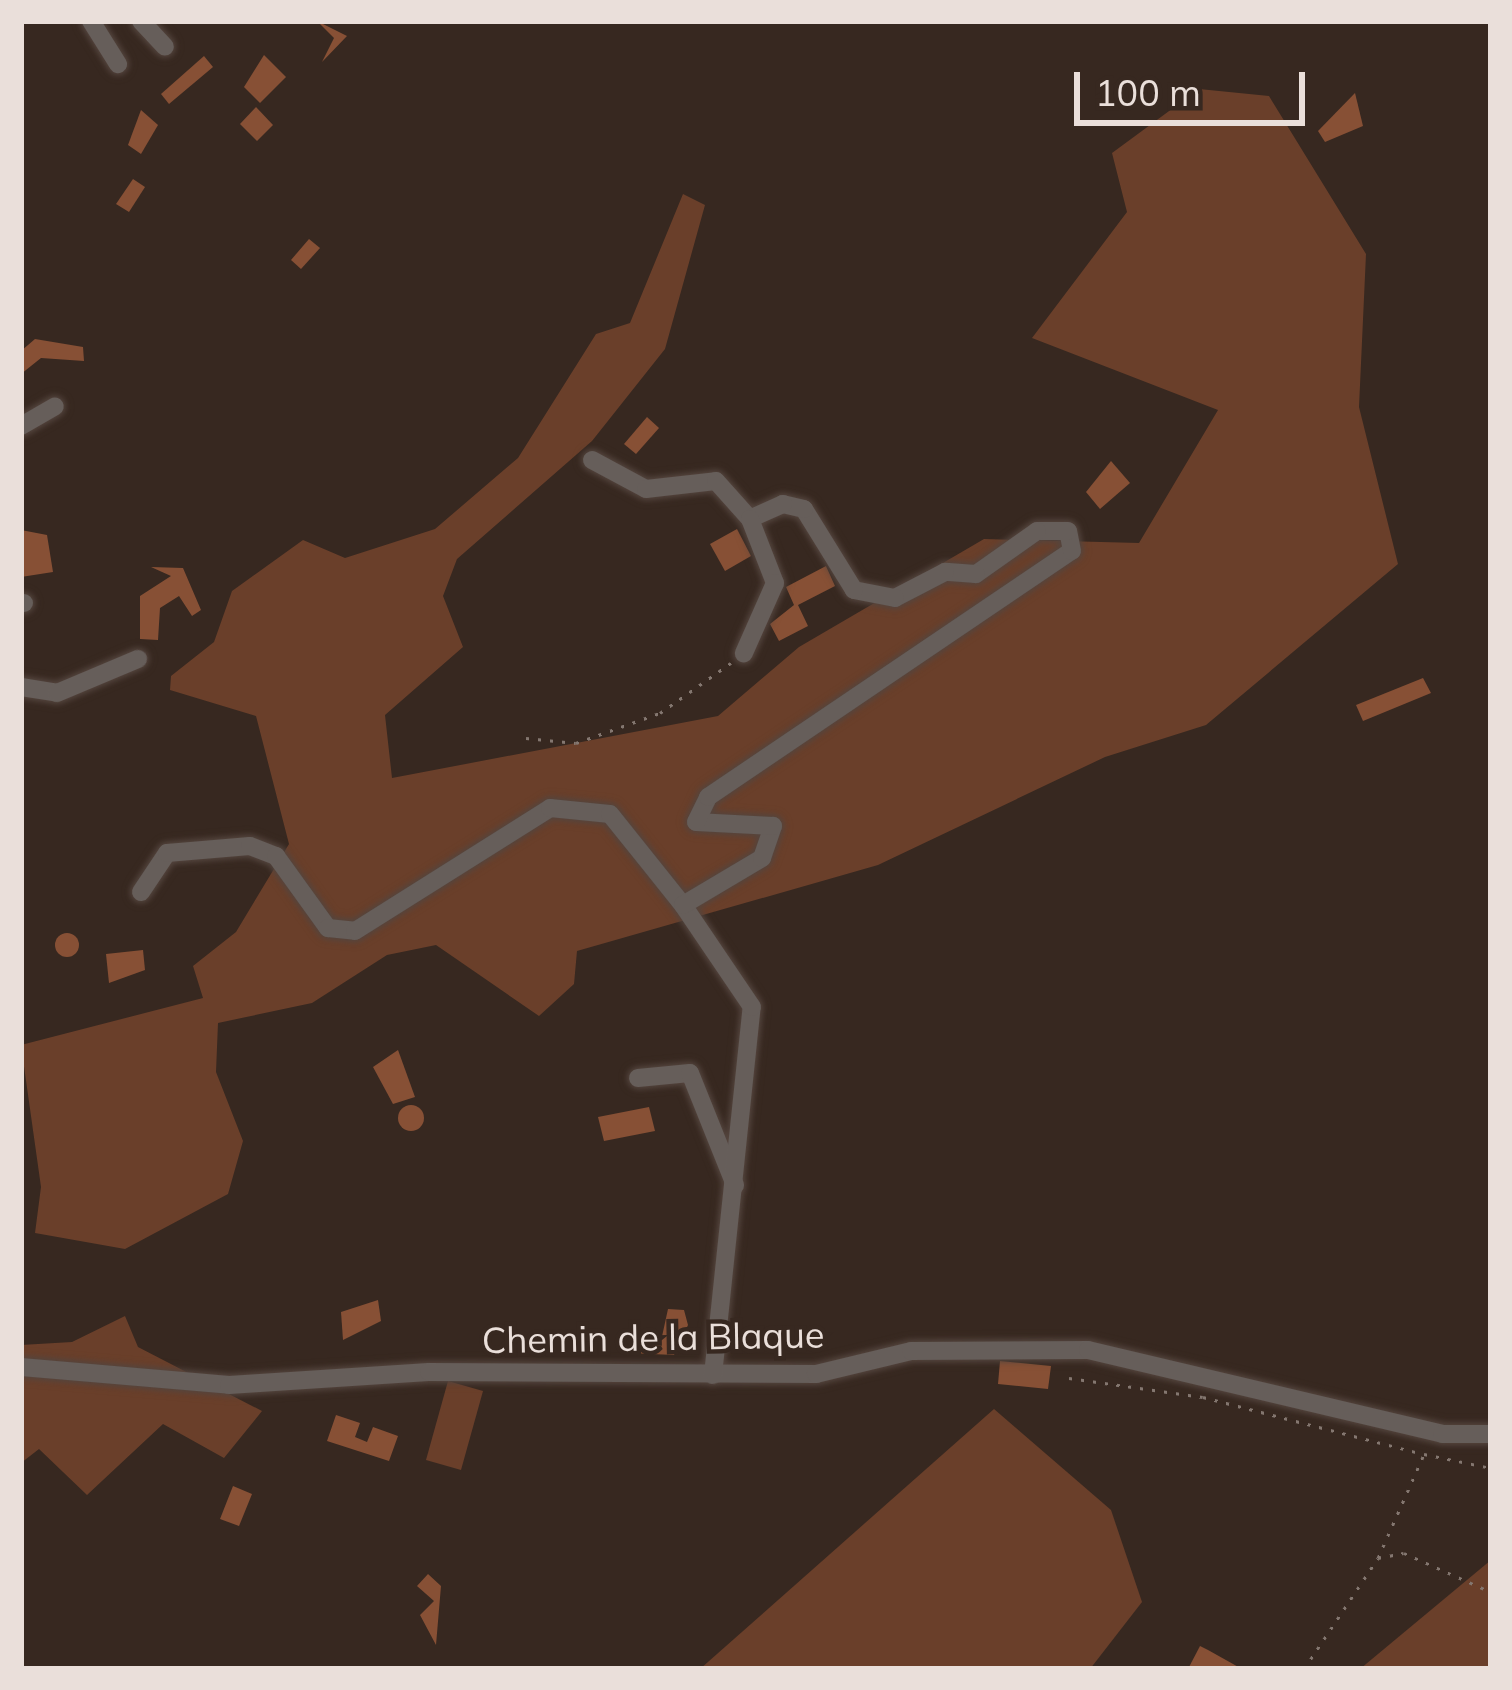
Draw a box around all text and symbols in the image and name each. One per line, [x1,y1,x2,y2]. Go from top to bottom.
scale bar [1080,48,1311,122]
text: 100 m [1095,70,1201,115]
street label: Chemin de la Blaque [481,1312,825,1362]

